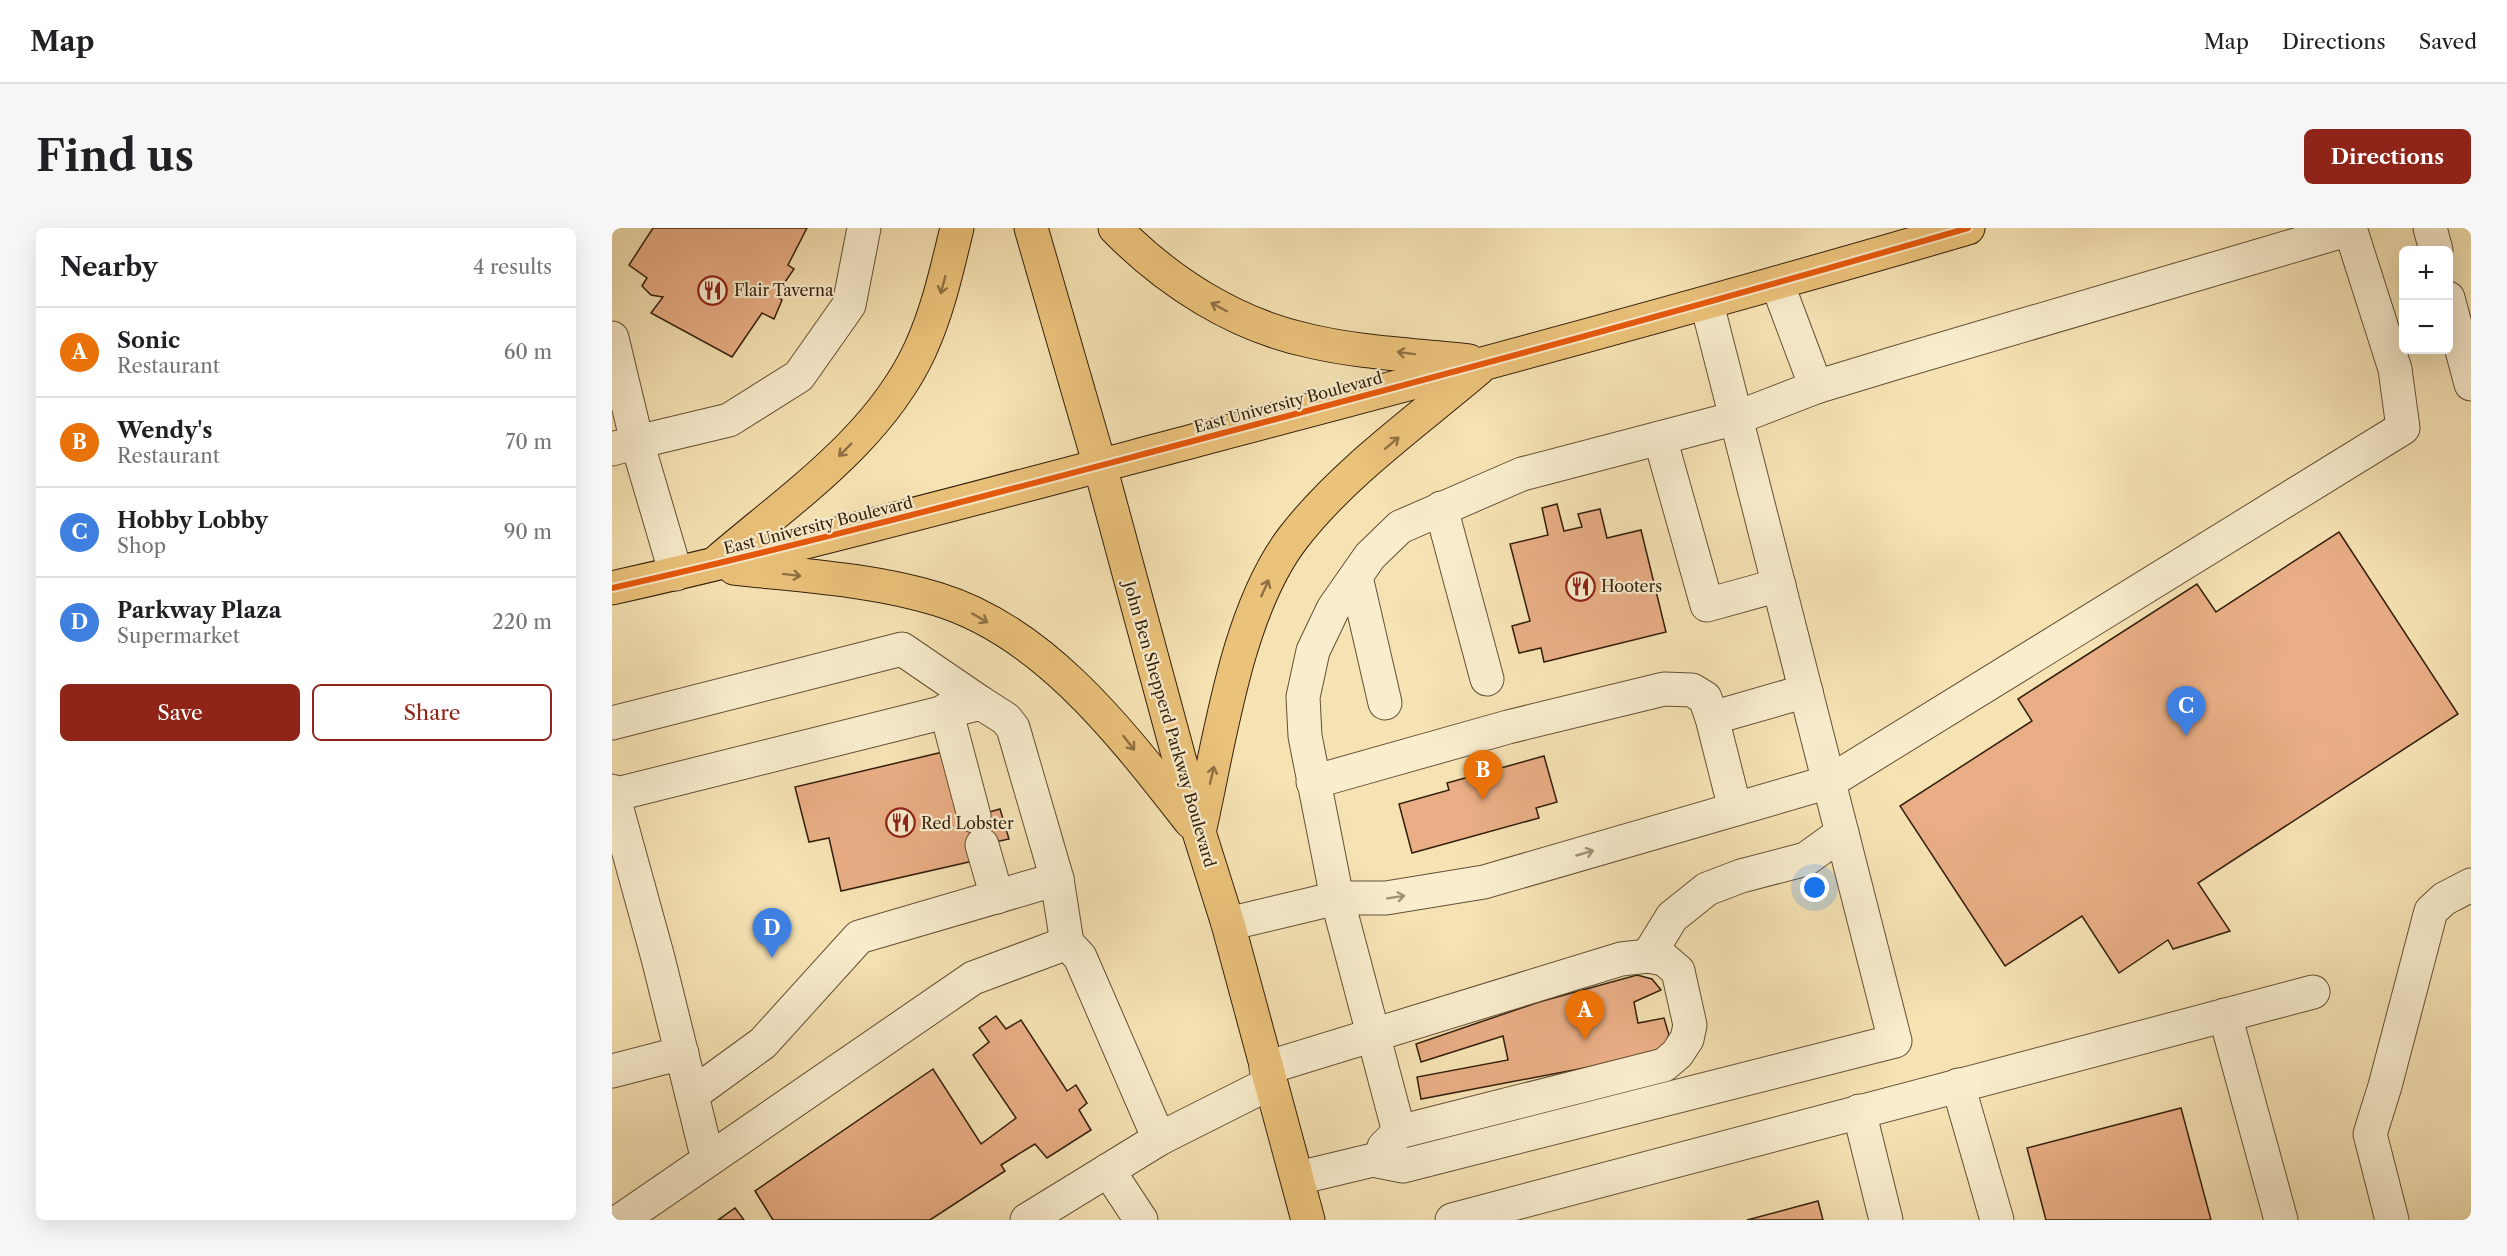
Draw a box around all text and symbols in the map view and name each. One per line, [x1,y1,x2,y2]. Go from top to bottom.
text: Map [30,24,94,58]
text: Map [2204,29,2249,54]
text: Directions [2282,29,2386,54]
text: Saved [2419,29,2477,54]
button: Directions [2304,129,2471,184]
text: Find us [36,130,194,182]
map controls [2399,246,2453,354]
button: + [2399,246,2453,300]
text: Nearby [60,251,158,283]
text: 4 results [473,255,552,279]
restaurant icon: Flair Taverna [697,274,729,306]
one-way arrow [936,275,948,294]
place label: Flair Taverna [734,280,834,300]
button: − [2399,300,2453,354]
one-way arrow [1211,301,1228,313]
text: Sonic [117,327,180,354]
text: A [72,340,87,364]
text: 60 m [504,340,552,364]
one-way arrow [1397,348,1417,359]
text: Restaurant [117,354,220,378]
street label: East University Boulevard [1192,367,1385,437]
text: Wendy's [117,417,212,444]
text: B [72,430,87,454]
text: 70 m [506,430,552,454]
one-way arrow [1384,436,1400,449]
one-way arrow [838,443,853,458]
text: Restaurant [117,444,220,468]
street label: East University Boulevard [721,492,915,558]
text: Hobby Lobby [117,507,268,534]
text: C [71,520,88,544]
text: 90 m [504,520,552,544]
text: Shop [117,534,166,558]
one-way arrow [781,569,801,580]
restaurant icon: Hooters [1564,570,1596,602]
street label: John Ben Shepperd Parkway Boulevard [1119,576,1221,870]
place label: Hooters [1601,576,1662,596]
one-way arrow [1260,580,1271,598]
text: Parkway Plaza [117,597,281,624]
text: D [71,610,88,634]
text: 220 m [492,610,552,634]
one-way arrow [971,613,989,624]
text: Supermarket [117,624,240,648]
button: Save [60,684,300,741]
button: Share [312,684,552,741]
pin: C [2166,686,2206,736]
one-way arrow [1122,735,1135,751]
pin: B [1464,750,1502,800]
one-way arrow [1207,766,1218,786]
restaurant icon: Red Lobster [884,807,916,839]
place label: Red Lobster [921,813,1014,833]
one-way arrow [1575,846,1594,858]
your location [1800,873,1829,902]
one-way arrow [1385,891,1405,902]
pin: D [752,908,792,958]
pin: A [1566,990,1604,1040]

